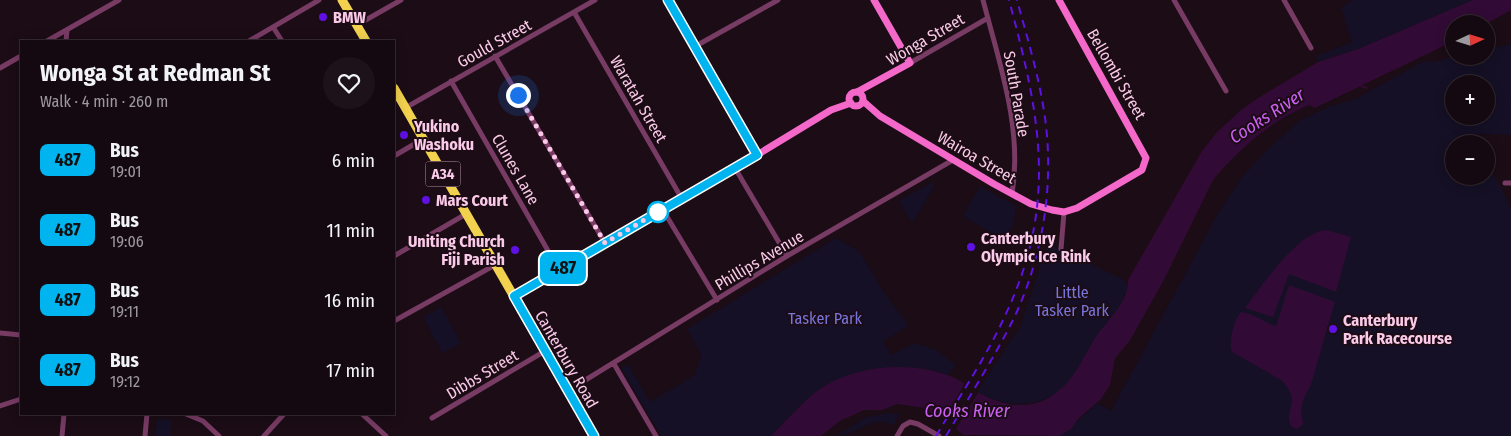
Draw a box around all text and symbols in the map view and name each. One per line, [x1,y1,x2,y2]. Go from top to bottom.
place label: BMW [333,8,366,27]
street label: Wonga Street [883,9,968,69]
marker: BMW [317,11,329,23]
street label: Gould Street [454,15,535,72]
north arrow [1445,15,1495,65]
map controls [1445,15,1495,185]
street label: Bellombi Street [1083,26,1151,124]
street label: South Parade [1000,50,1033,139]
street label: Waratah Street [606,53,671,147]
button: heart [323,57,375,109]
text: Wonga St at Redman St [40,59,270,87]
button: + [1445,75,1495,125]
your location [506,83,531,108]
water label: Cooks River [1225,83,1309,148]
text: Walk · 4 min · 260 m [40,92,168,111]
place label: Yukino Washoku [413,117,474,154]
street label: Wairoa Street [934,127,1020,188]
marker: Yukino Washoku [398,129,410,141]
street label: Clunes Lane [488,130,544,208]
button: − [1445,135,1495,185]
text: Bus [110,139,139,162]
text: 487 [54,149,81,171]
text: 6 min [332,149,375,172]
text: 19:01 [110,162,142,181]
road number: A34 [426,162,460,186]
place label: Mars Court [436,191,508,210]
marker: Mars Court [420,194,432,206]
unlabelled marker [647,201,669,223]
text: Bus [110,209,139,232]
text: 487 [54,219,81,241]
text: 11 min [327,219,375,242]
street label: Phillips Avenue [711,226,807,294]
place label: Canterbury Olympic Ice Rink [981,229,1091,266]
text: 19:06 [110,232,144,251]
place label: Uniting Church Fiji Parish [408,232,505,269]
marker: Canterbury Olympic Ice Rink [965,241,977,253]
marker: Uniting Church Fiji Parish [509,244,521,256]
line badge: 487 [534,252,592,284]
text: 487 [550,257,576,279]
text: Bus [110,279,139,302]
park label: Little Tasker Park [1035,283,1110,320]
text: 487 [54,289,81,311]
text: 16 min [324,289,375,312]
text: 19:11 [110,302,139,321]
street label: Canterbury Road [531,307,602,411]
park label: Tasker Park [788,309,863,328]
place label: Canterbury Park Racecourse [1343,311,1452,348]
marker: Canterbury Park Racecourse [1327,323,1339,335]
street label: Dibbs Street [443,345,522,403]
text: Bus [110,349,139,372]
text: 487 [54,359,81,381]
text: 17 min [326,359,375,382]
text: 19:12 [110,372,140,391]
water label: Cooks River [924,400,1010,422]

